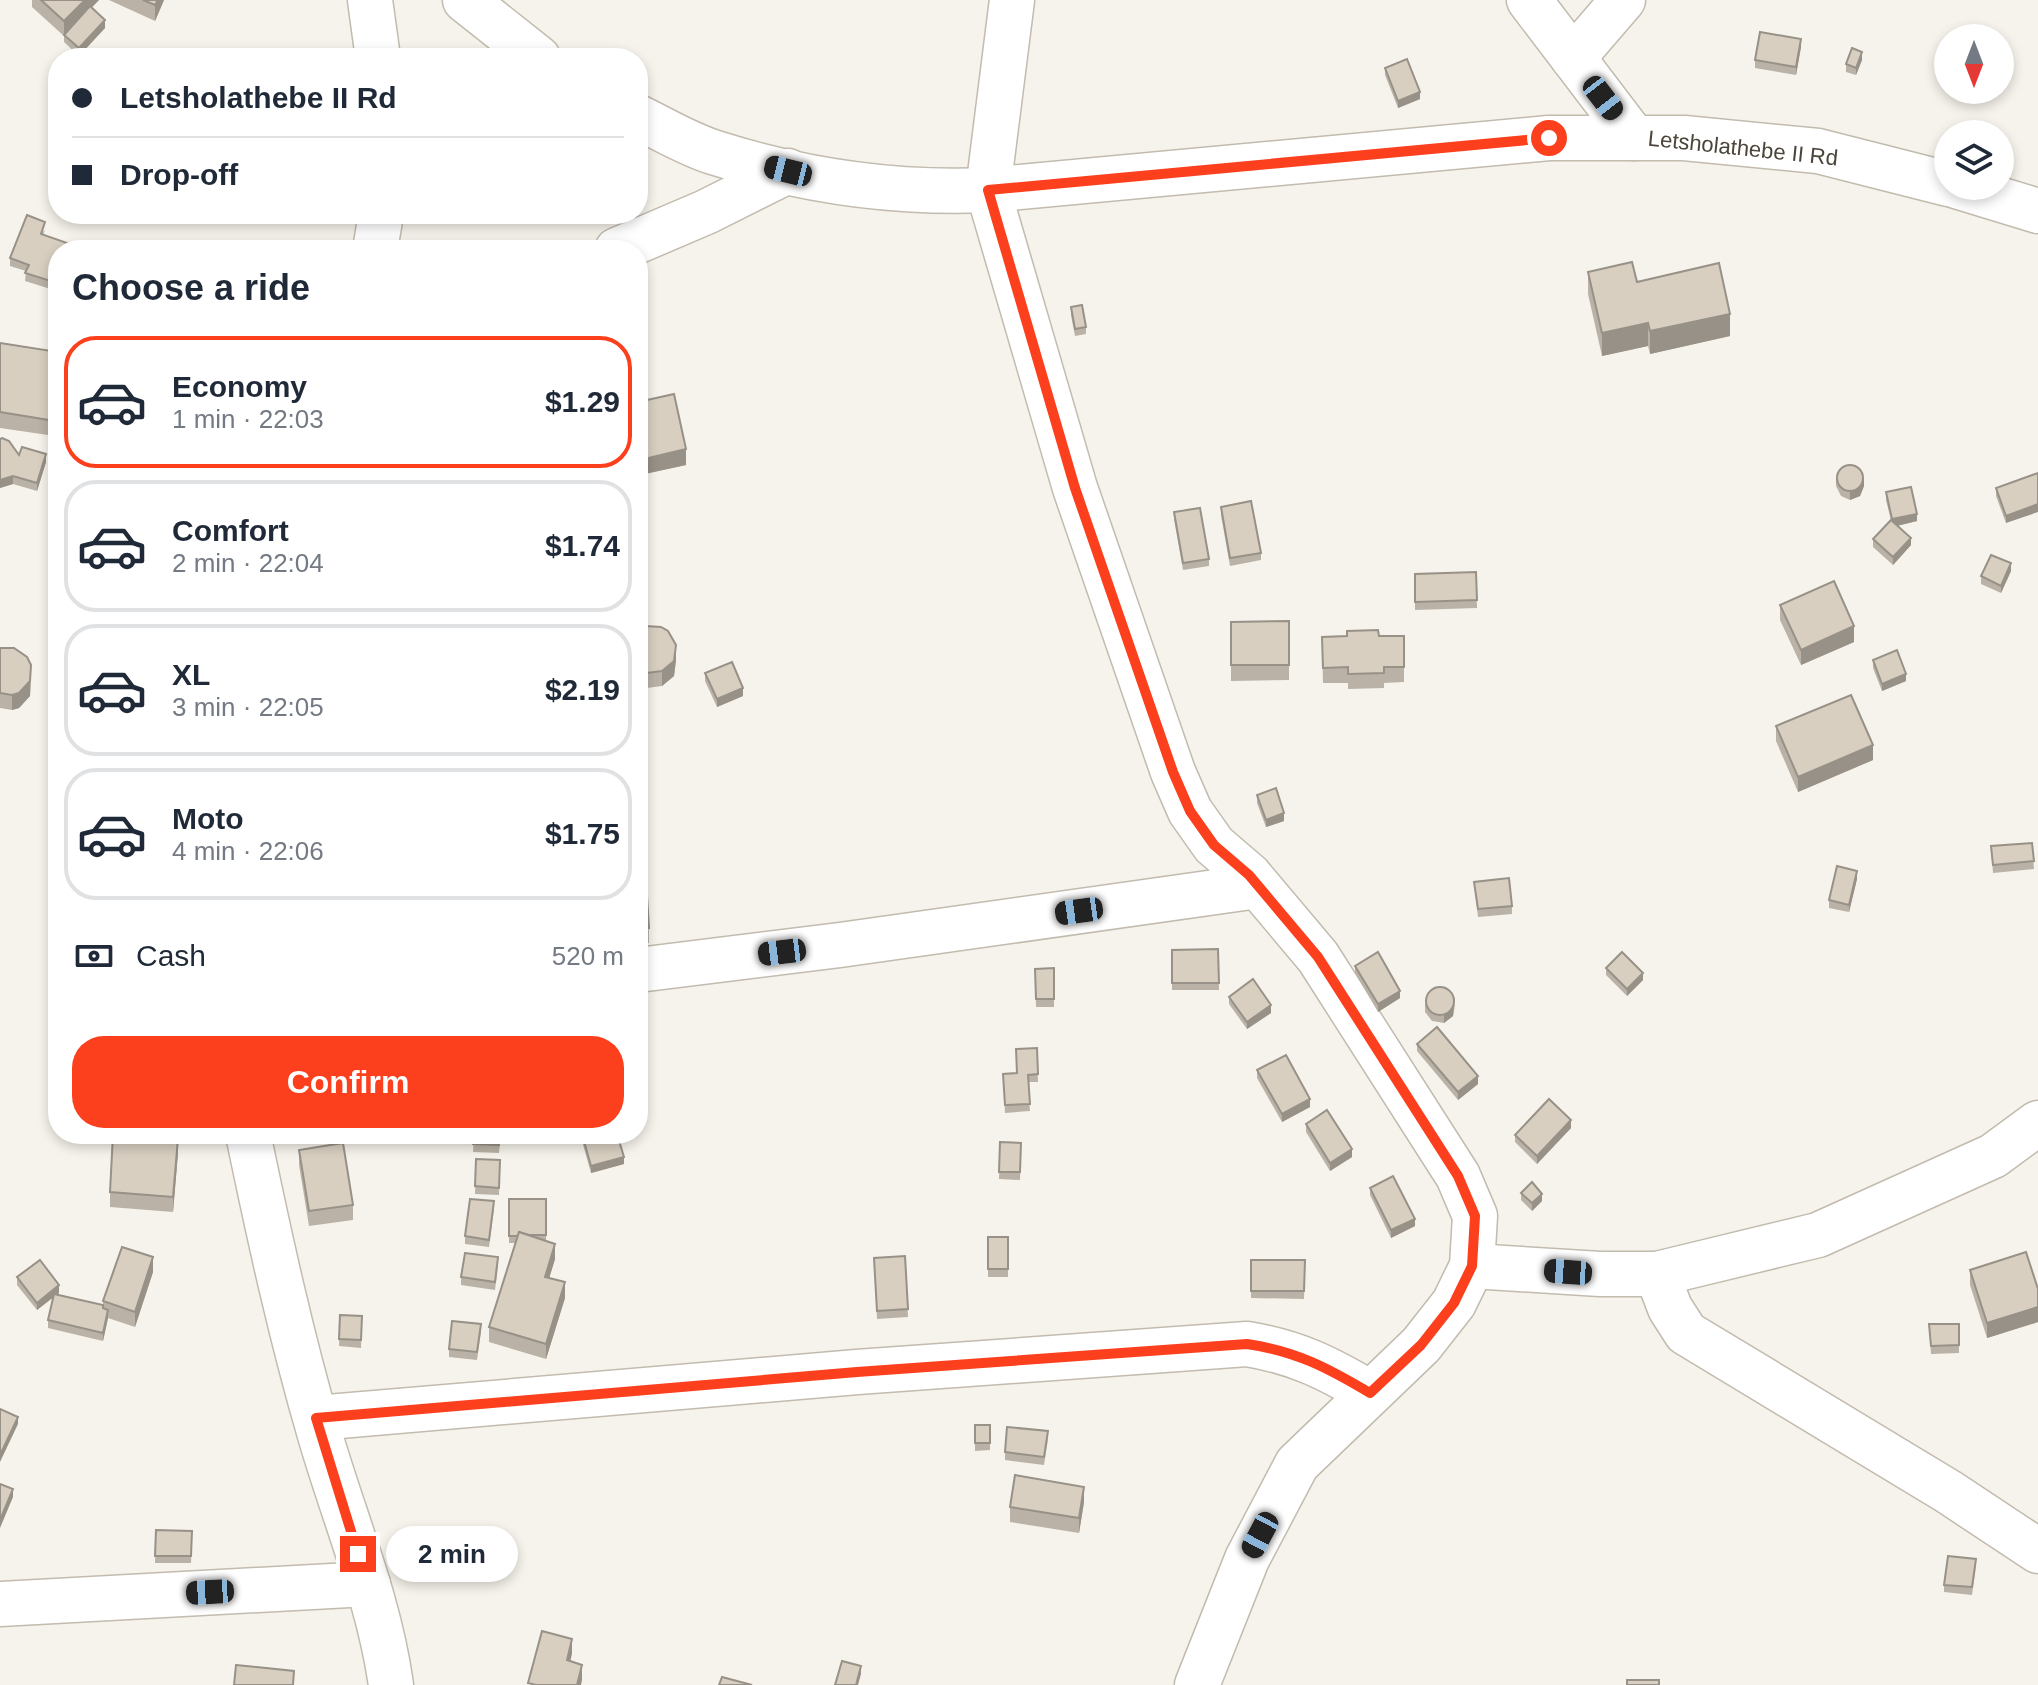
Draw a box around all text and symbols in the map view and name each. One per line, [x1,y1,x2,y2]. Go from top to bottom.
north arrow [1934,24,2014,104]
map controls [1934,24,2014,200]
car [1579,72,1627,124]
text: Letsholathebe II Rd [120,81,397,114]
route start [1531,120,1567,156]
button: layers [1934,120,2014,200]
street label: Letsholathebe II Rd [1647,126,1839,170]
car [762,154,814,188]
text: Drop-off [120,158,238,191]
text: Choose a ride [72,267,310,308]
icon: car [76,366,148,438]
text: Economy [172,370,307,403]
text: $1.29 [545,385,620,418]
text: 1 min · 22:03 [172,404,324,434]
icon: car [76,510,148,582]
text: Comfort [172,514,289,547]
text: $1.74 [545,529,620,562]
text: 2 min · 22:04 [172,548,324,578]
icon: car [76,654,148,726]
text: XL [172,658,210,691]
text: $2.19 [545,673,620,706]
text: 3 min · 22:05 [172,692,324,722]
icon: car [76,798,148,870]
text: Moto [172,802,244,835]
text: $1.75 [545,817,620,850]
text: 4 min · 22:06 [172,836,324,866]
car [1054,896,1104,926]
icon: cash [72,934,116,978]
car [757,937,807,967]
text: Cash [136,939,206,972]
text: 520 m [552,941,624,971]
button: Confirm [72,1036,624,1128]
car [1543,1258,1593,1286]
car [1238,1508,1282,1562]
callout: 2 min [386,1526,518,1582]
route end [340,1536,376,1572]
text: 2 min [418,1539,486,1569]
car [185,1579,235,1605]

